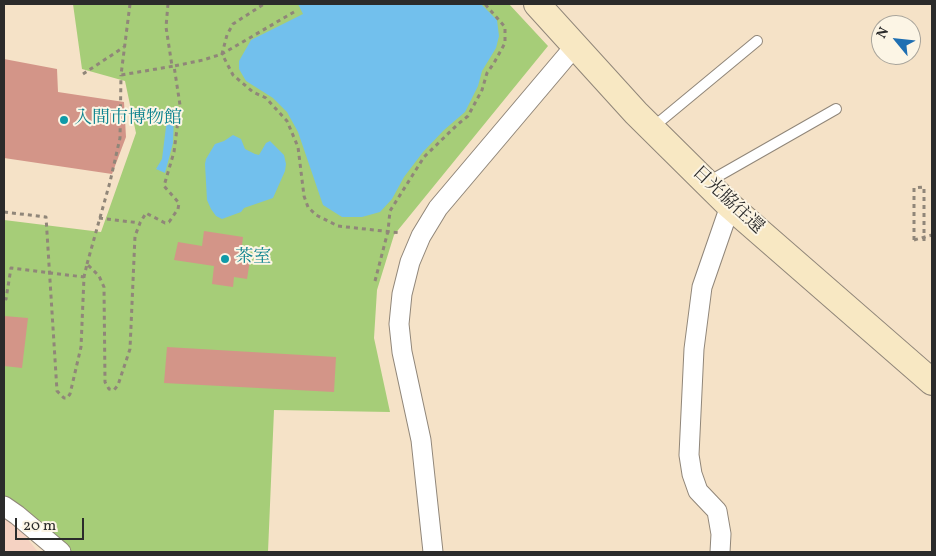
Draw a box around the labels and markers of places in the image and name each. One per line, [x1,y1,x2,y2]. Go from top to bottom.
place label: 入間市博物館 [74,109,182,131]
marker: 入間市博物館 [58,114,70,126]
place label: 茶室 [235,248,271,270]
marker: 茶室 [219,253,231,265]

